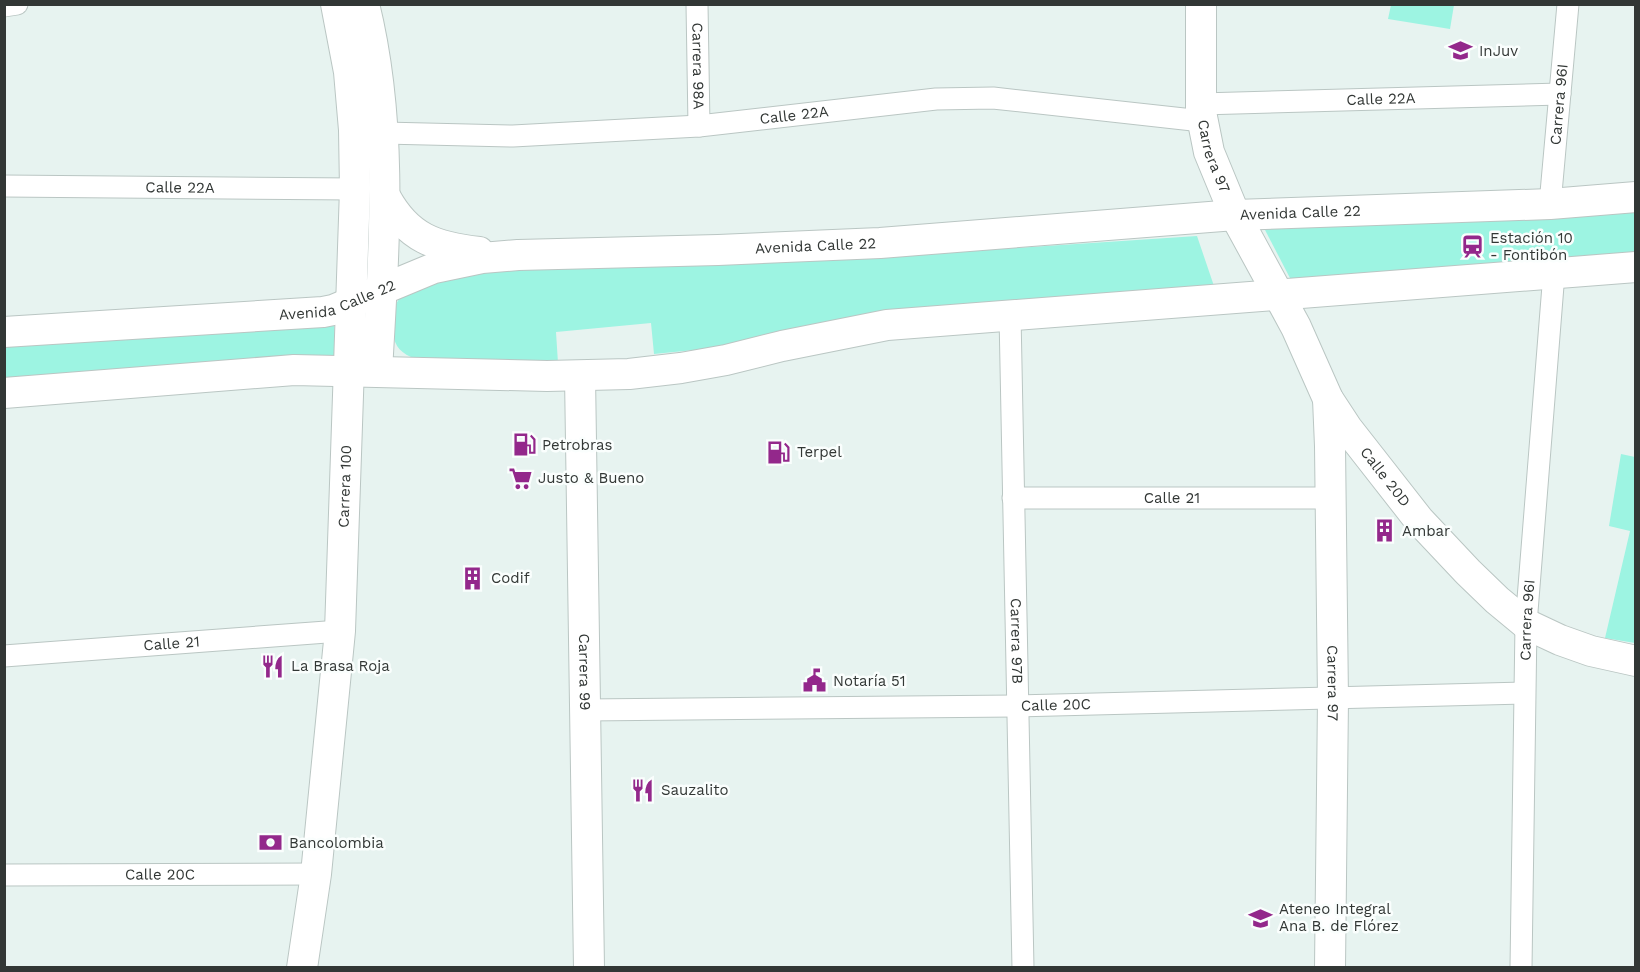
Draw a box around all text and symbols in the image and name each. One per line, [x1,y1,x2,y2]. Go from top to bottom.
street label: Carrera 98A [688,22,708,110]
school or university icon: InJuv [1448,38,1474,64]
place label: InJuv [1479,42,1518,60]
street label: Carrera 96I [1546,63,1572,146]
street label: Calle 22A [1346,89,1416,109]
street label: Calle 22A [759,102,830,128]
street label: Carrera 97 [1194,118,1234,195]
street label: Calle 22A [145,178,215,197]
street label: Avenida Calle 22 [1239,202,1361,224]
place label: Estación 10 - Fontibón [1490,229,1573,264]
street label: Avenida Calle 22 [755,234,876,257]
station icon: Estación 10 - Fontibón [1459,234,1485,260]
street label: Avenida Calle 22 [278,276,398,324]
fuel station icon: Petrobras [511,432,537,458]
place label: Petrobras [542,436,612,454]
fuel station icon: Terpel [766,439,792,465]
place label: Terpel [797,443,842,461]
street label: Calle 20D [1356,443,1414,510]
street label: Carrera 100 [335,445,355,528]
supermarket icon: Justo & Bueno [507,465,533,491]
place label: Justo & Bueno [538,469,644,487]
street label: Calle 21 [1144,489,1200,507]
building icon: Ambar [1371,518,1397,544]
place label: Ambar [1402,522,1450,540]
building icon: Codif [460,565,486,591]
place label: Codif [491,569,530,587]
street label: Carrera 96I [1516,579,1539,661]
street label: Carrera 97B [1007,598,1026,684]
street label: Calle 21 [143,632,200,655]
street label: Carrera 99 [575,633,594,711]
street label: Carrera 97 [1323,645,1342,721]
restaurant icon: La Brasa Roja [260,653,286,679]
place label: La Brasa Roja [291,657,390,675]
public building icon: Notaría 51 [802,668,828,694]
place label: Notaría 51 [833,672,905,690]
street label: Calle 20C [1021,695,1091,715]
restaurant icon: Sauzalito [630,777,656,803]
place label: Sauzalito [661,781,729,799]
bank icon: Bancolombia [258,830,284,856]
place label: Bancolombia [289,834,384,852]
street label: Calle 20C [125,865,195,884]
place label: Ateneo Integral Ana B. de Flórez [1279,900,1399,935]
school or university icon: Ateneo Integral Ana B. de Flórez [1248,905,1274,931]

